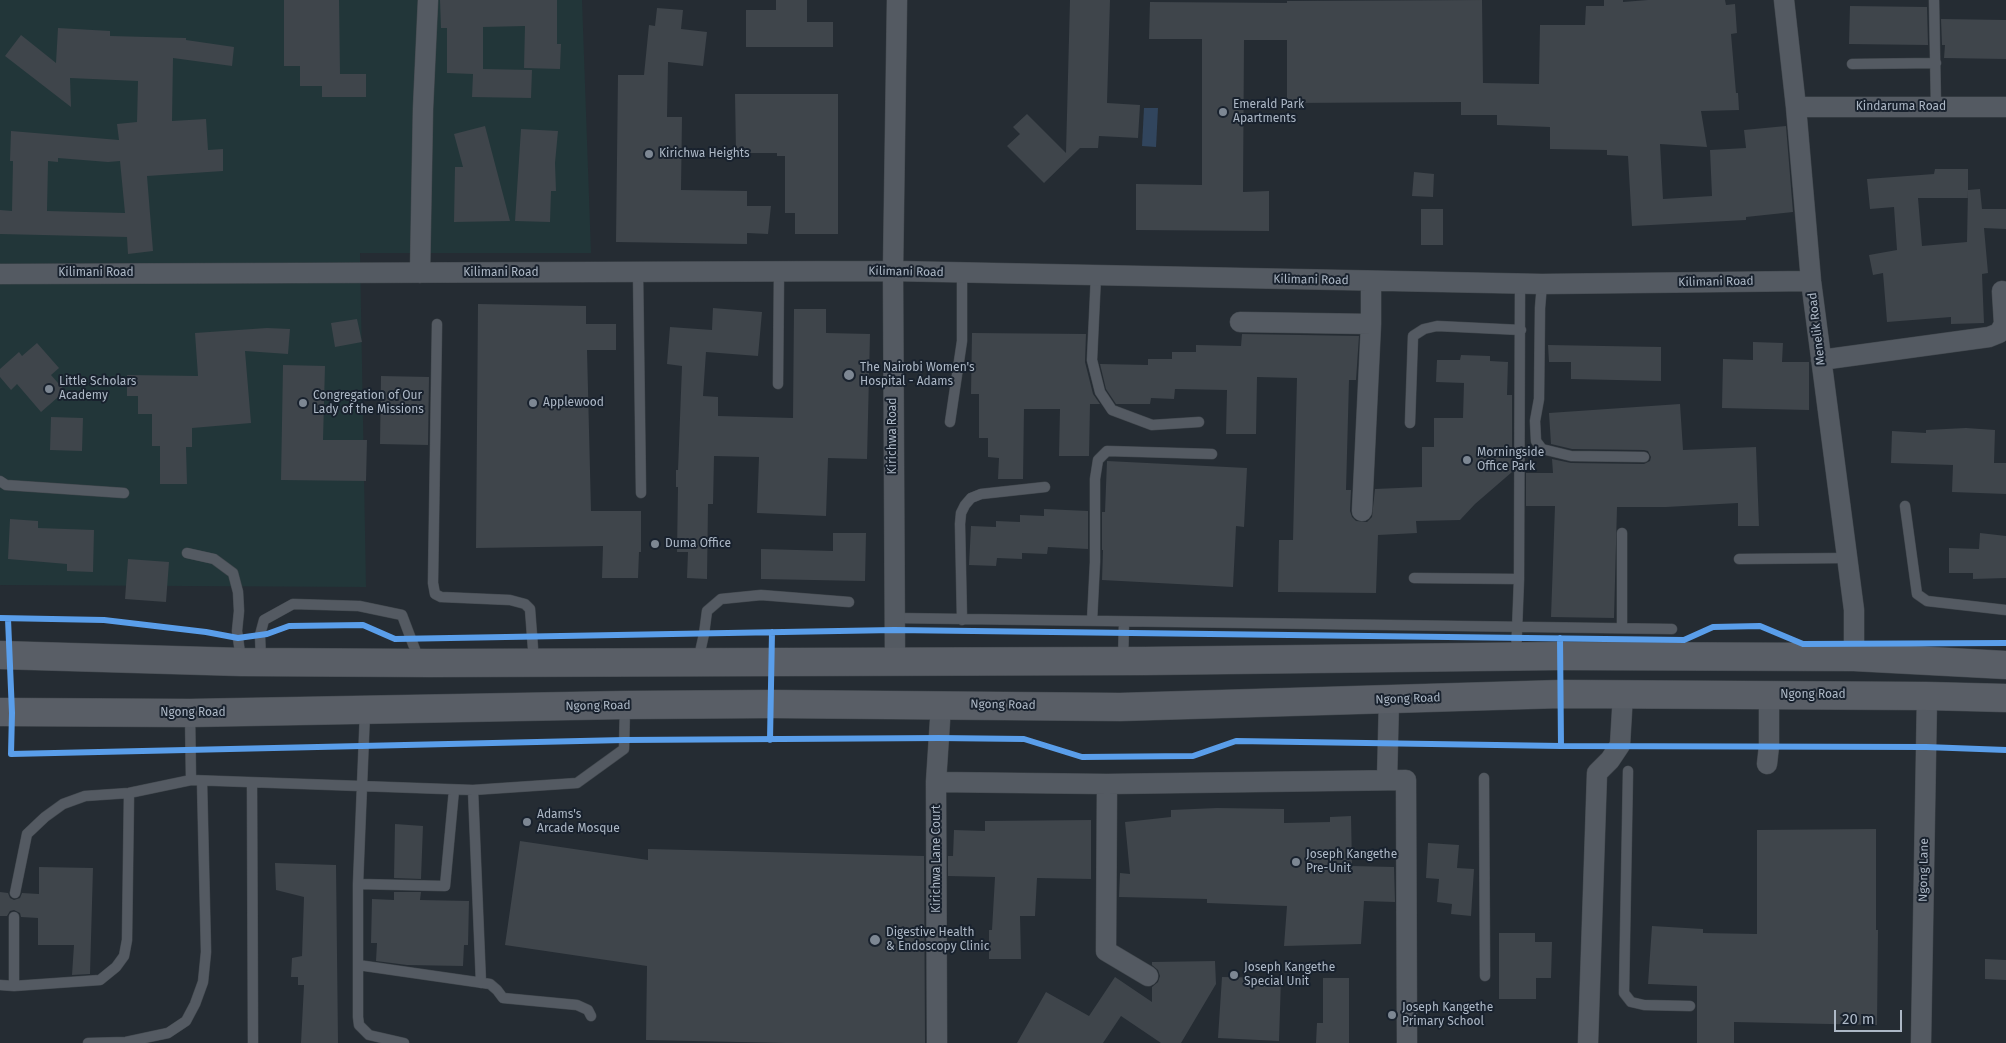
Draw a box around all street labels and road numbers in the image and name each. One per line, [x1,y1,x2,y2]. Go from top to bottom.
street label: Kindaruma Road [1856,100,1946,114]
street label: Kilimani Road [868,264,944,280]
street label: Kilimani Road [58,266,134,280]
street label: Kilimani Road [463,266,539,280]
street label: Kilimani Road [1273,272,1349,288]
street label: Kilimani Road [1678,274,1754,290]
street label: Menelik Road [1805,292,1829,366]
street label: Kirichwa Road [886,397,900,475]
street label: Ngong Road [1780,688,1846,702]
street label: Ngong Road [1375,691,1441,707]
street label: Ngong Road [970,697,1036,713]
street label: Ngong Road [565,698,631,714]
street label: Ngong Road [160,706,226,720]
street label: Kirichwa Lane Court [930,805,944,913]
street label: Ngong Lane [1916,838,1932,902]

